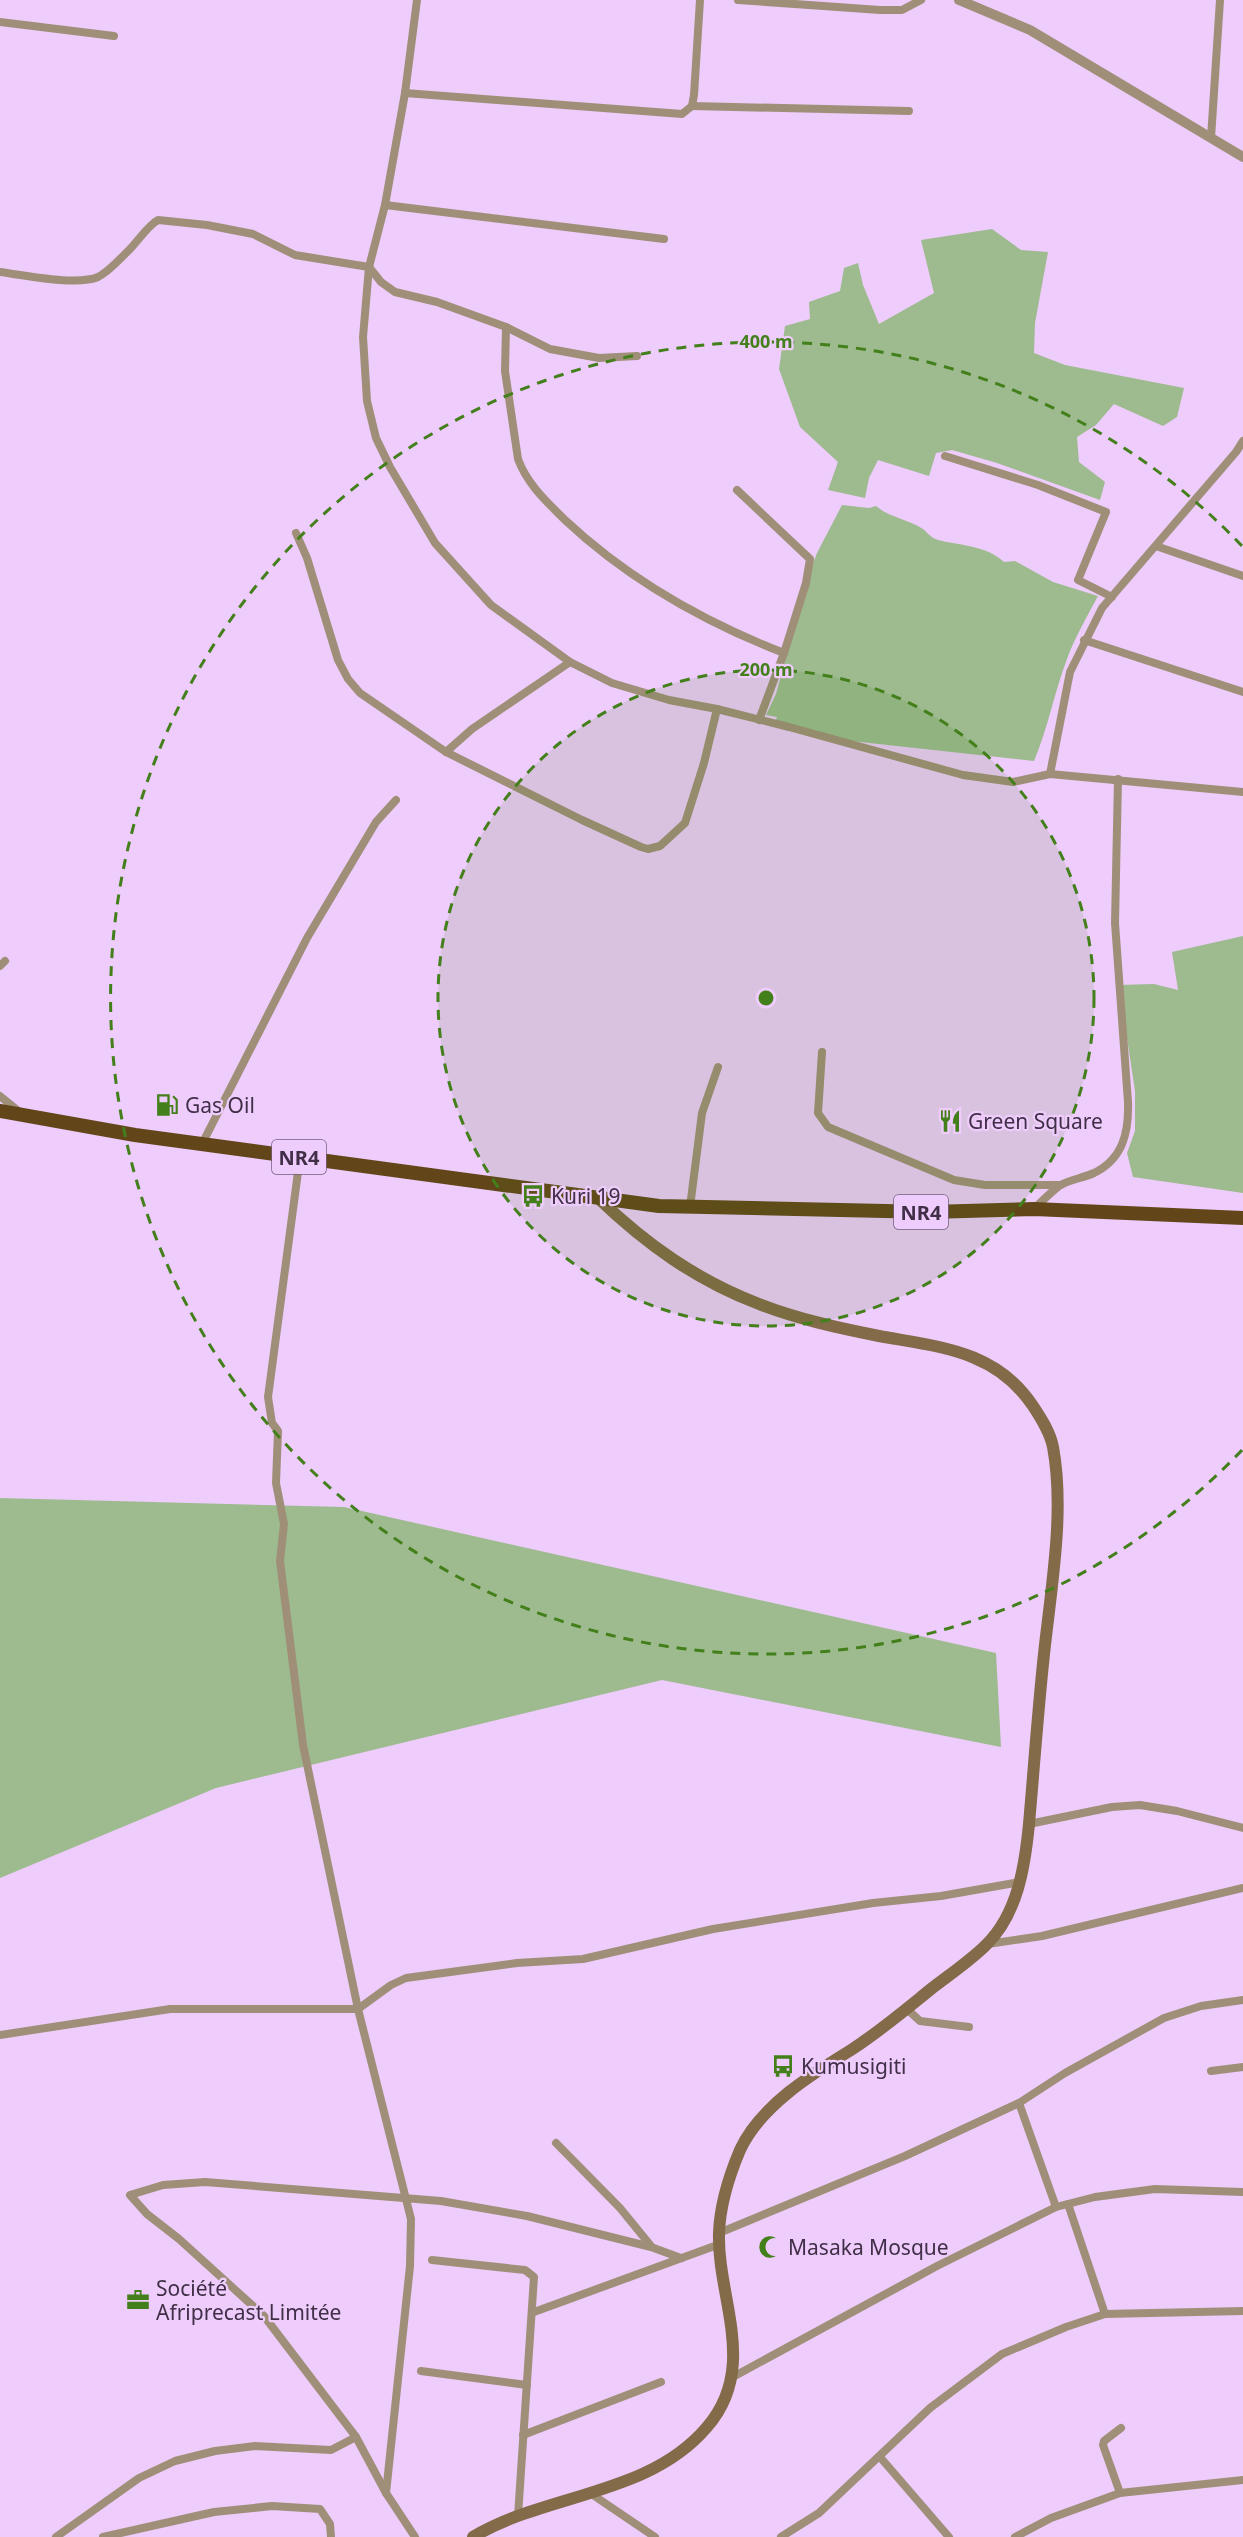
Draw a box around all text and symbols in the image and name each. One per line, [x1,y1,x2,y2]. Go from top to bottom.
text: 400 m [739,329,793,353]
text: 200 m [739,657,793,681]
centre of rings [756,988,776,1008]
place label: Gas Oil [185,1091,255,1119]
fuel station icon: Gas Oil [154,1092,180,1118]
place label: Green Square [968,1107,1103,1135]
restaurant icon: Green Square [937,1108,963,1134]
road number: NR4 [272,1140,326,1174]
place label: Kuri 19 [551,1182,621,1210]
bus stop icon: Kuri 19 [520,1183,546,1209]
road number: NR4 [894,1195,948,1229]
place label: Kumusigiti [801,2052,906,2080]
bus stop icon: Kumusigiti [770,2053,796,2079]
place label: Masaka Mosque [788,2233,949,2261]
mosque icon: Masaka Mosque [757,2234,783,2260]
place label: Société Afriprecast Limitée [156,2274,341,2326]
office icon: Société Afriprecast Limitée [125,2287,151,2313]

